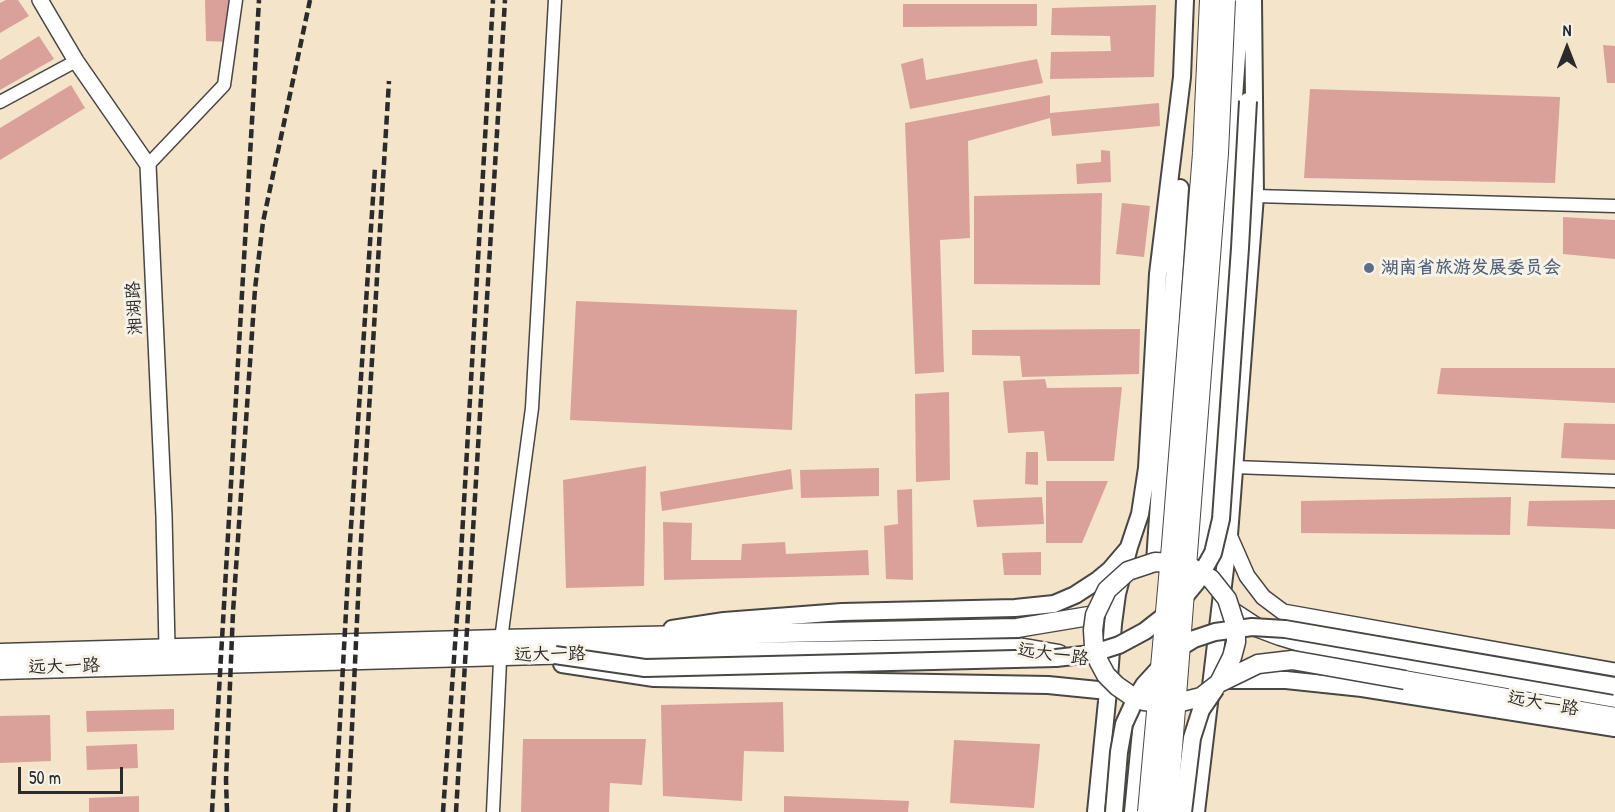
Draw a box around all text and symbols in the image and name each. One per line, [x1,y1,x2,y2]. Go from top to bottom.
north arrow [1537,18,1597,78]
text: N [1563,19,1571,41]
place label: 湖南省旅游发展委员会 [1381,257,1561,279]
marker: 湖南省旅游发展委员会 [1362,261,1376,275]
street label: 湘湖路 [123,280,147,336]
street label: 远大一路 [1016,639,1090,671]
street label: 远大一路 [514,644,586,666]
street label: 远大一路 [28,655,100,679]
street label: 远大一路 [1506,687,1580,721]
scale bar [21,755,126,793]
text: 50 m [29,765,61,790]

